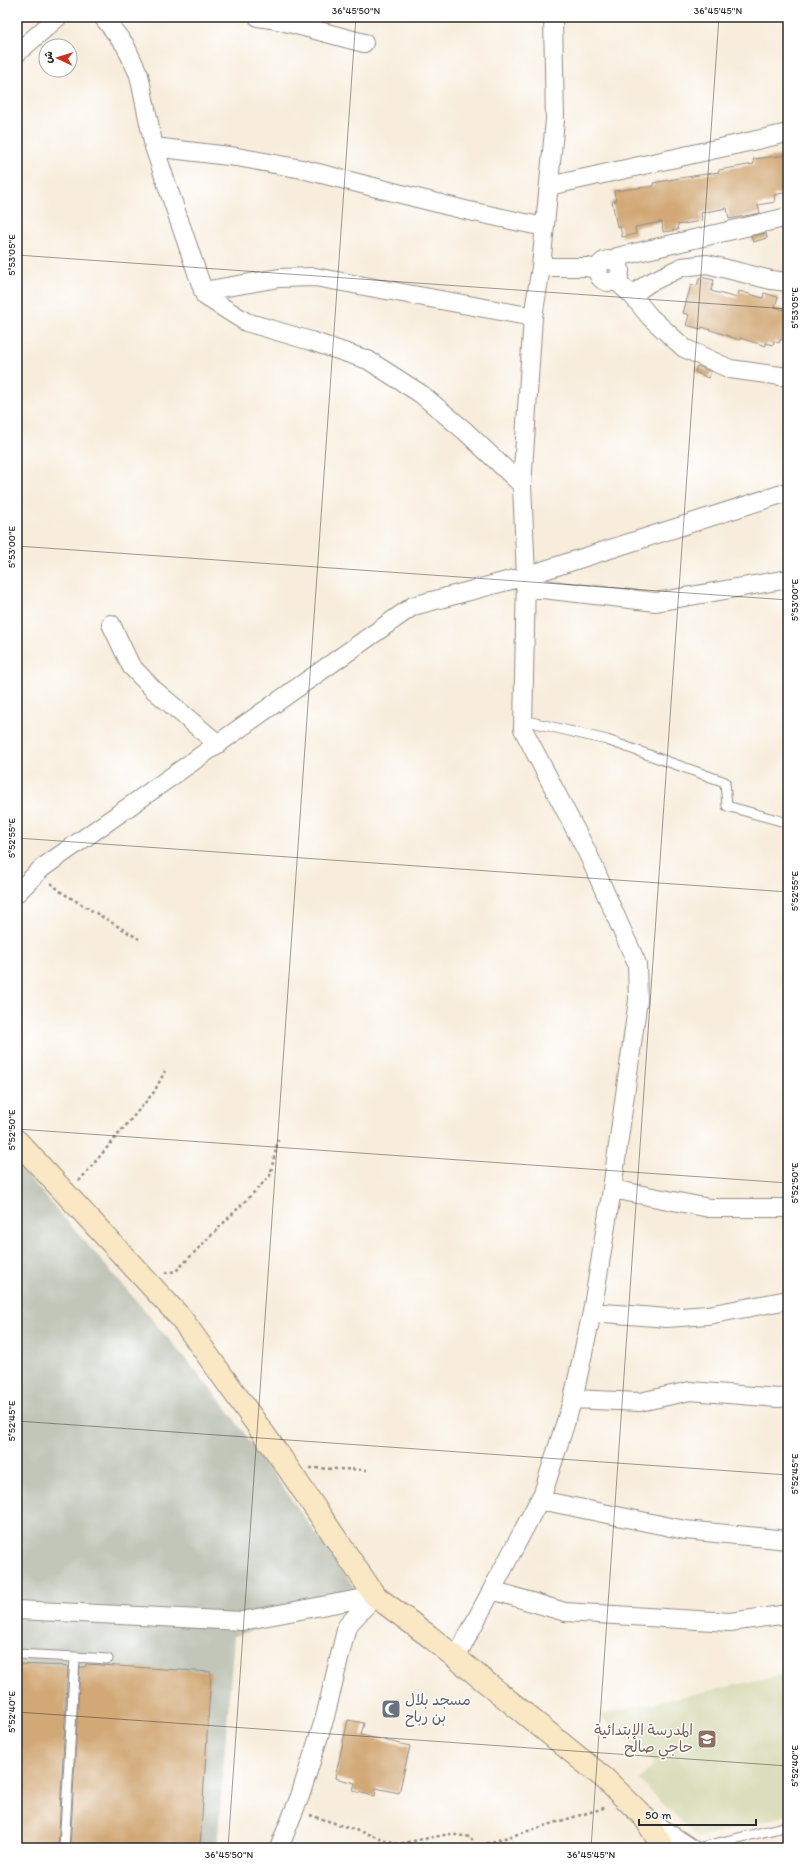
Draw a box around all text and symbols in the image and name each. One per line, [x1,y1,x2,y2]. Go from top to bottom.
text: 36°45'50"N [332,4,381,17]
text: 36°45'45"N [694,4,742,17]
north arrow [38,38,78,78]
text: ش [42,51,55,64]
text: 5°53'05"E [5,234,18,276]
text: 5°53'05"E [788,287,801,329]
text: 5°53'00"E [5,525,18,568]
text: 5°53'00"E [788,578,801,621]
text: 5°52'55"E [5,817,18,858]
text: 5°52'55"E [788,870,801,911]
text: 5°52'50"E [5,1109,18,1151]
text: 5°52'50"E [788,1162,801,1204]
text: 5°52'45"E [5,1400,18,1442]
text: 5°52'45"E [788,1453,801,1495]
text: 5°52'40"E [5,1691,18,1733]
place label: مسجد بلال بن رباح [405,1691,471,1727]
mosque icon: مسجد بلال بن رباح [380,1698,402,1720]
place label: المدرسة الإبتدائية حاجي صالح [594,1721,693,1760]
school or university icon: المدرسة الإبتدائية حاجي صالح [696,1728,718,1750]
text: 5°52'40"E [788,1745,801,1787]
scale bar [639,1801,756,1827]
text: 50 m [645,1808,671,1822]
text: 36°45'50"N [205,1848,254,1861]
text: 36°45'45"N [567,1848,615,1861]

